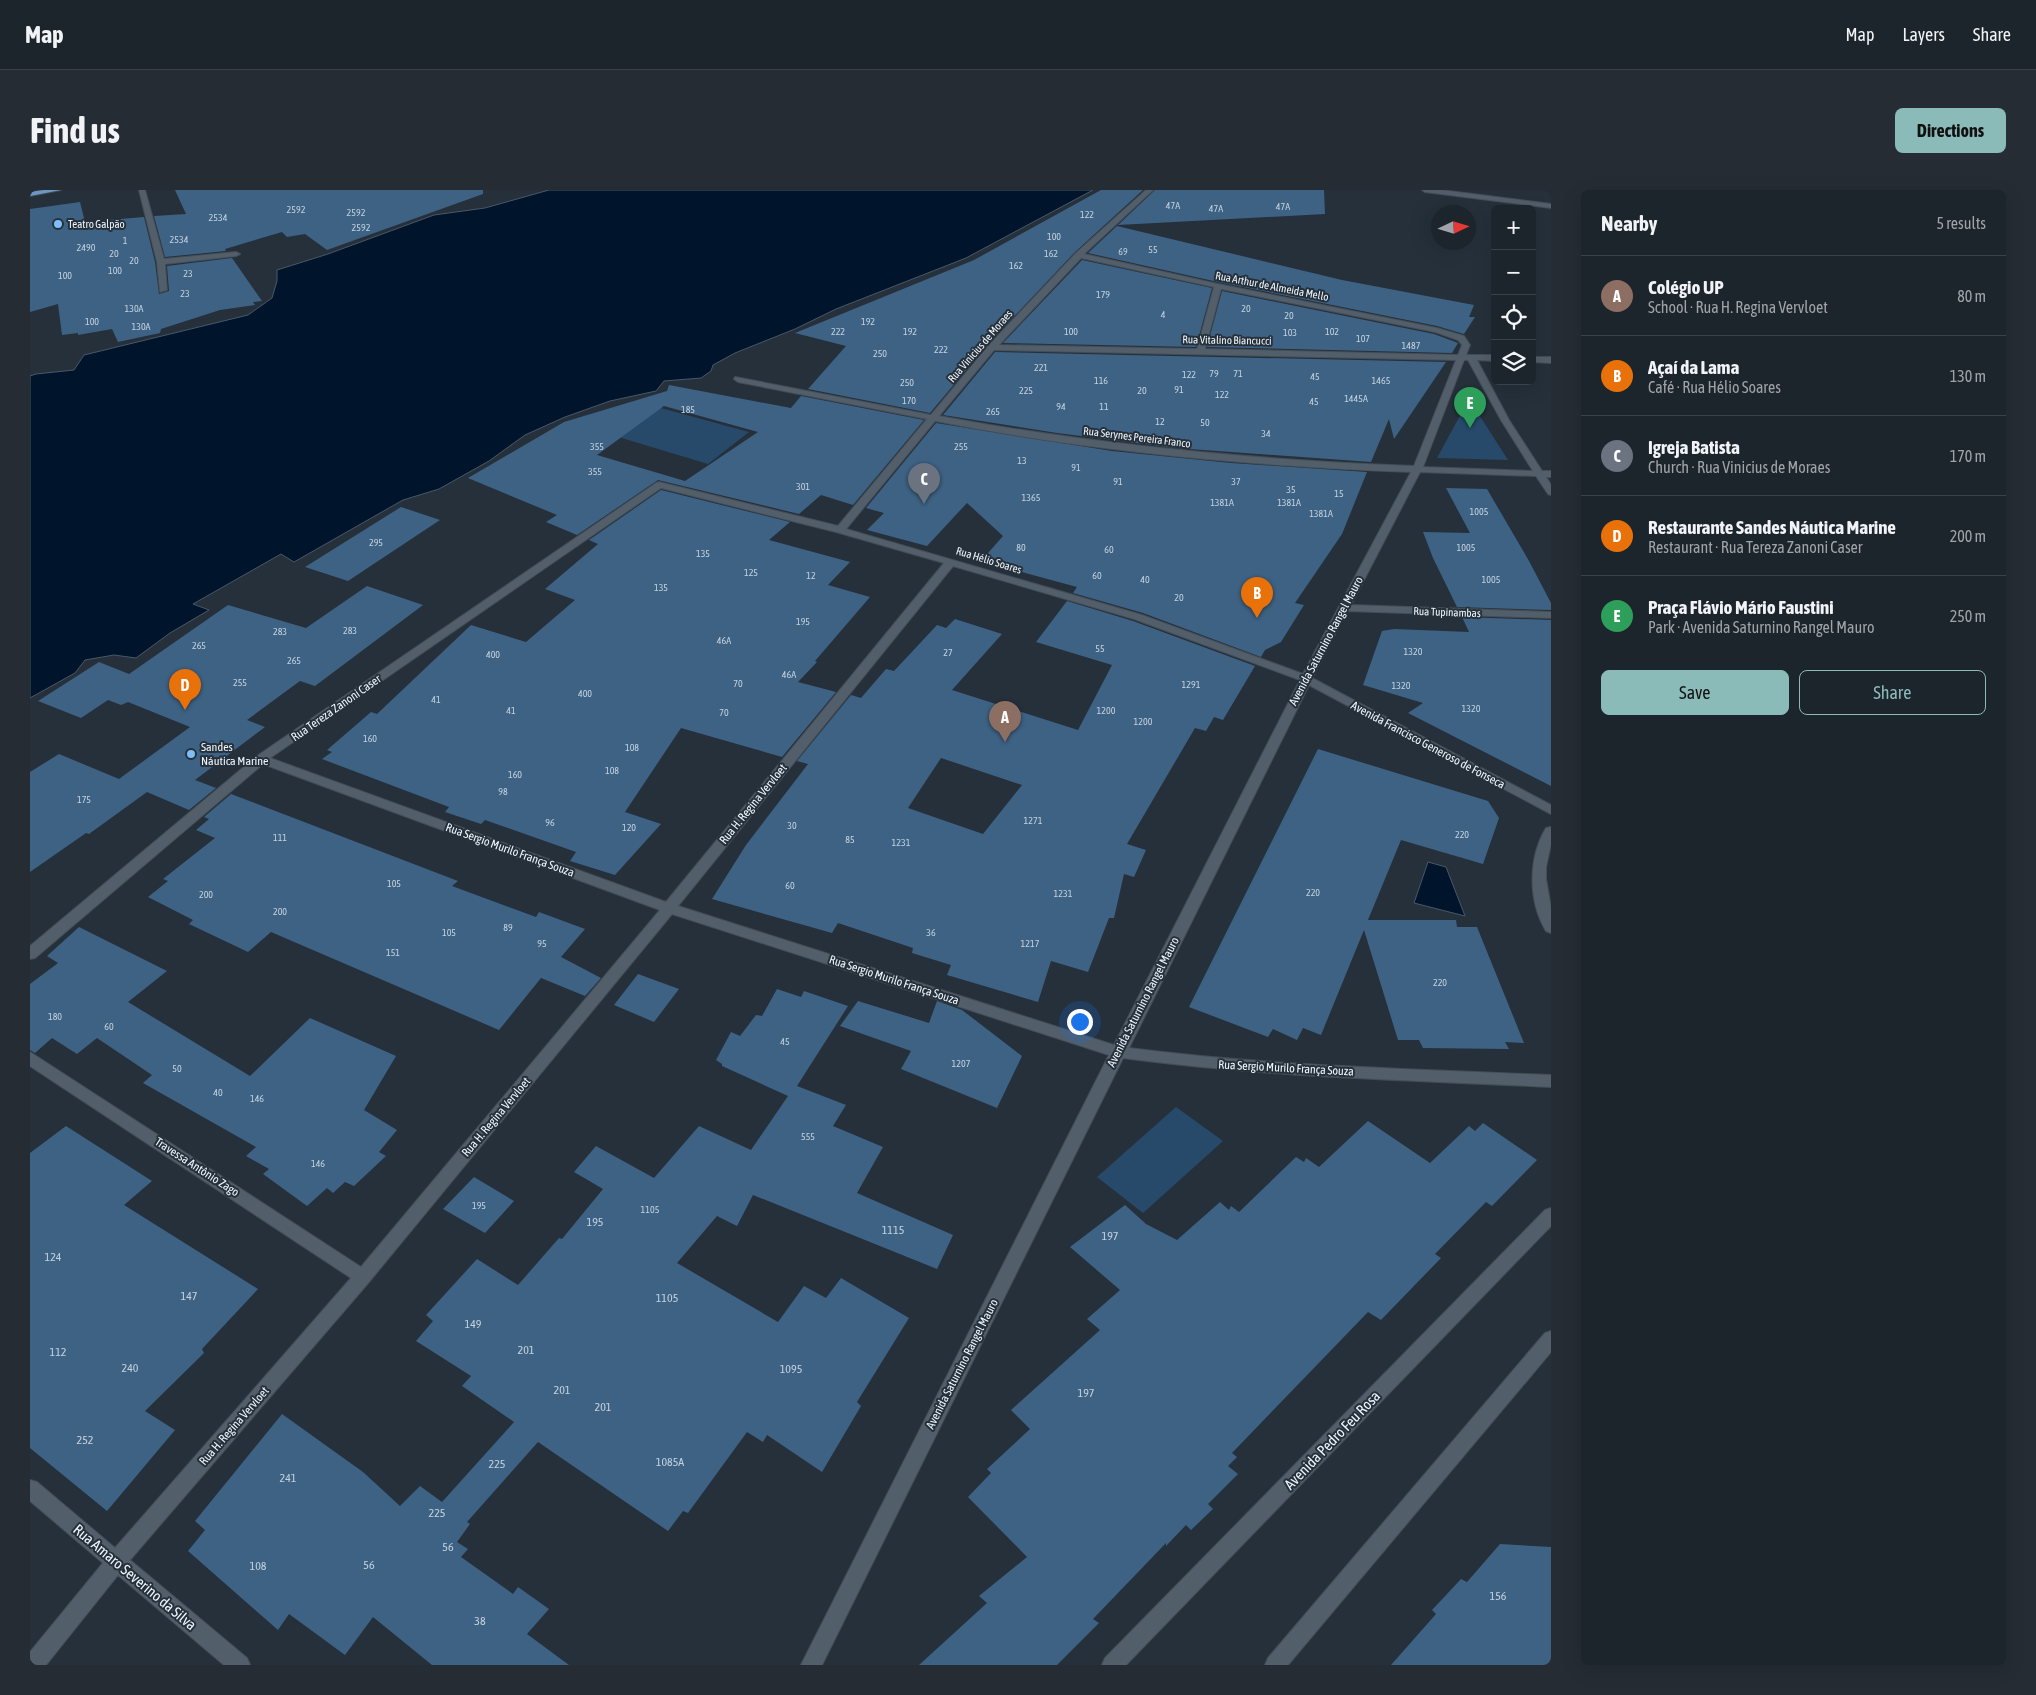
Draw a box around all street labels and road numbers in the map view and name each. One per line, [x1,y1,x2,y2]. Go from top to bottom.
street label: Rua Arthur de Almeida Mello [1214,269,1330,303]
street label: Rua Vinicius de Moraes [945,307,1015,385]
street label: Rua Vitalino Biancucci [1182,333,1272,347]
street label: Rua Serynes Pereira Franco [1083,424,1191,450]
street label: Rua Hélio Soares [955,544,1023,576]
street label: Avenida Saturnino Rangel Mauro [1286,574,1366,708]
street label: Rua Tupinambas [1413,605,1481,619]
street label: Rua Tereza Zanoni Caser [288,671,384,744]
street label: Avenida Francisco Generoso de Fonseca [1349,698,1507,792]
street label: Rua H. Regina Vervloet [716,761,790,847]
street label: Rua Sergio Murilo França Souza [444,820,576,880]
street label: Avenida Saturnino Rangel Mauro [1104,934,1182,1069]
street label: Rua Sergio Murilo França Souza [827,952,961,1008]
street label: Rua Sergio Murilo França Souza [1218,1057,1354,1079]
street label: Rua H. Regina Vervloet [459,1074,534,1160]
street label: Travessa Antônio Zago [152,1135,242,1200]
street label: Avenida Saturnino Rangel Mauro [923,1296,1001,1431]
street label: Rua H. Regina Vervloet [196,1384,272,1468]
street label: Avenida Pedro Feu Rosa [1281,1387,1383,1493]
street label: Rua Amaro Severino da Silva [70,1521,200,1633]

